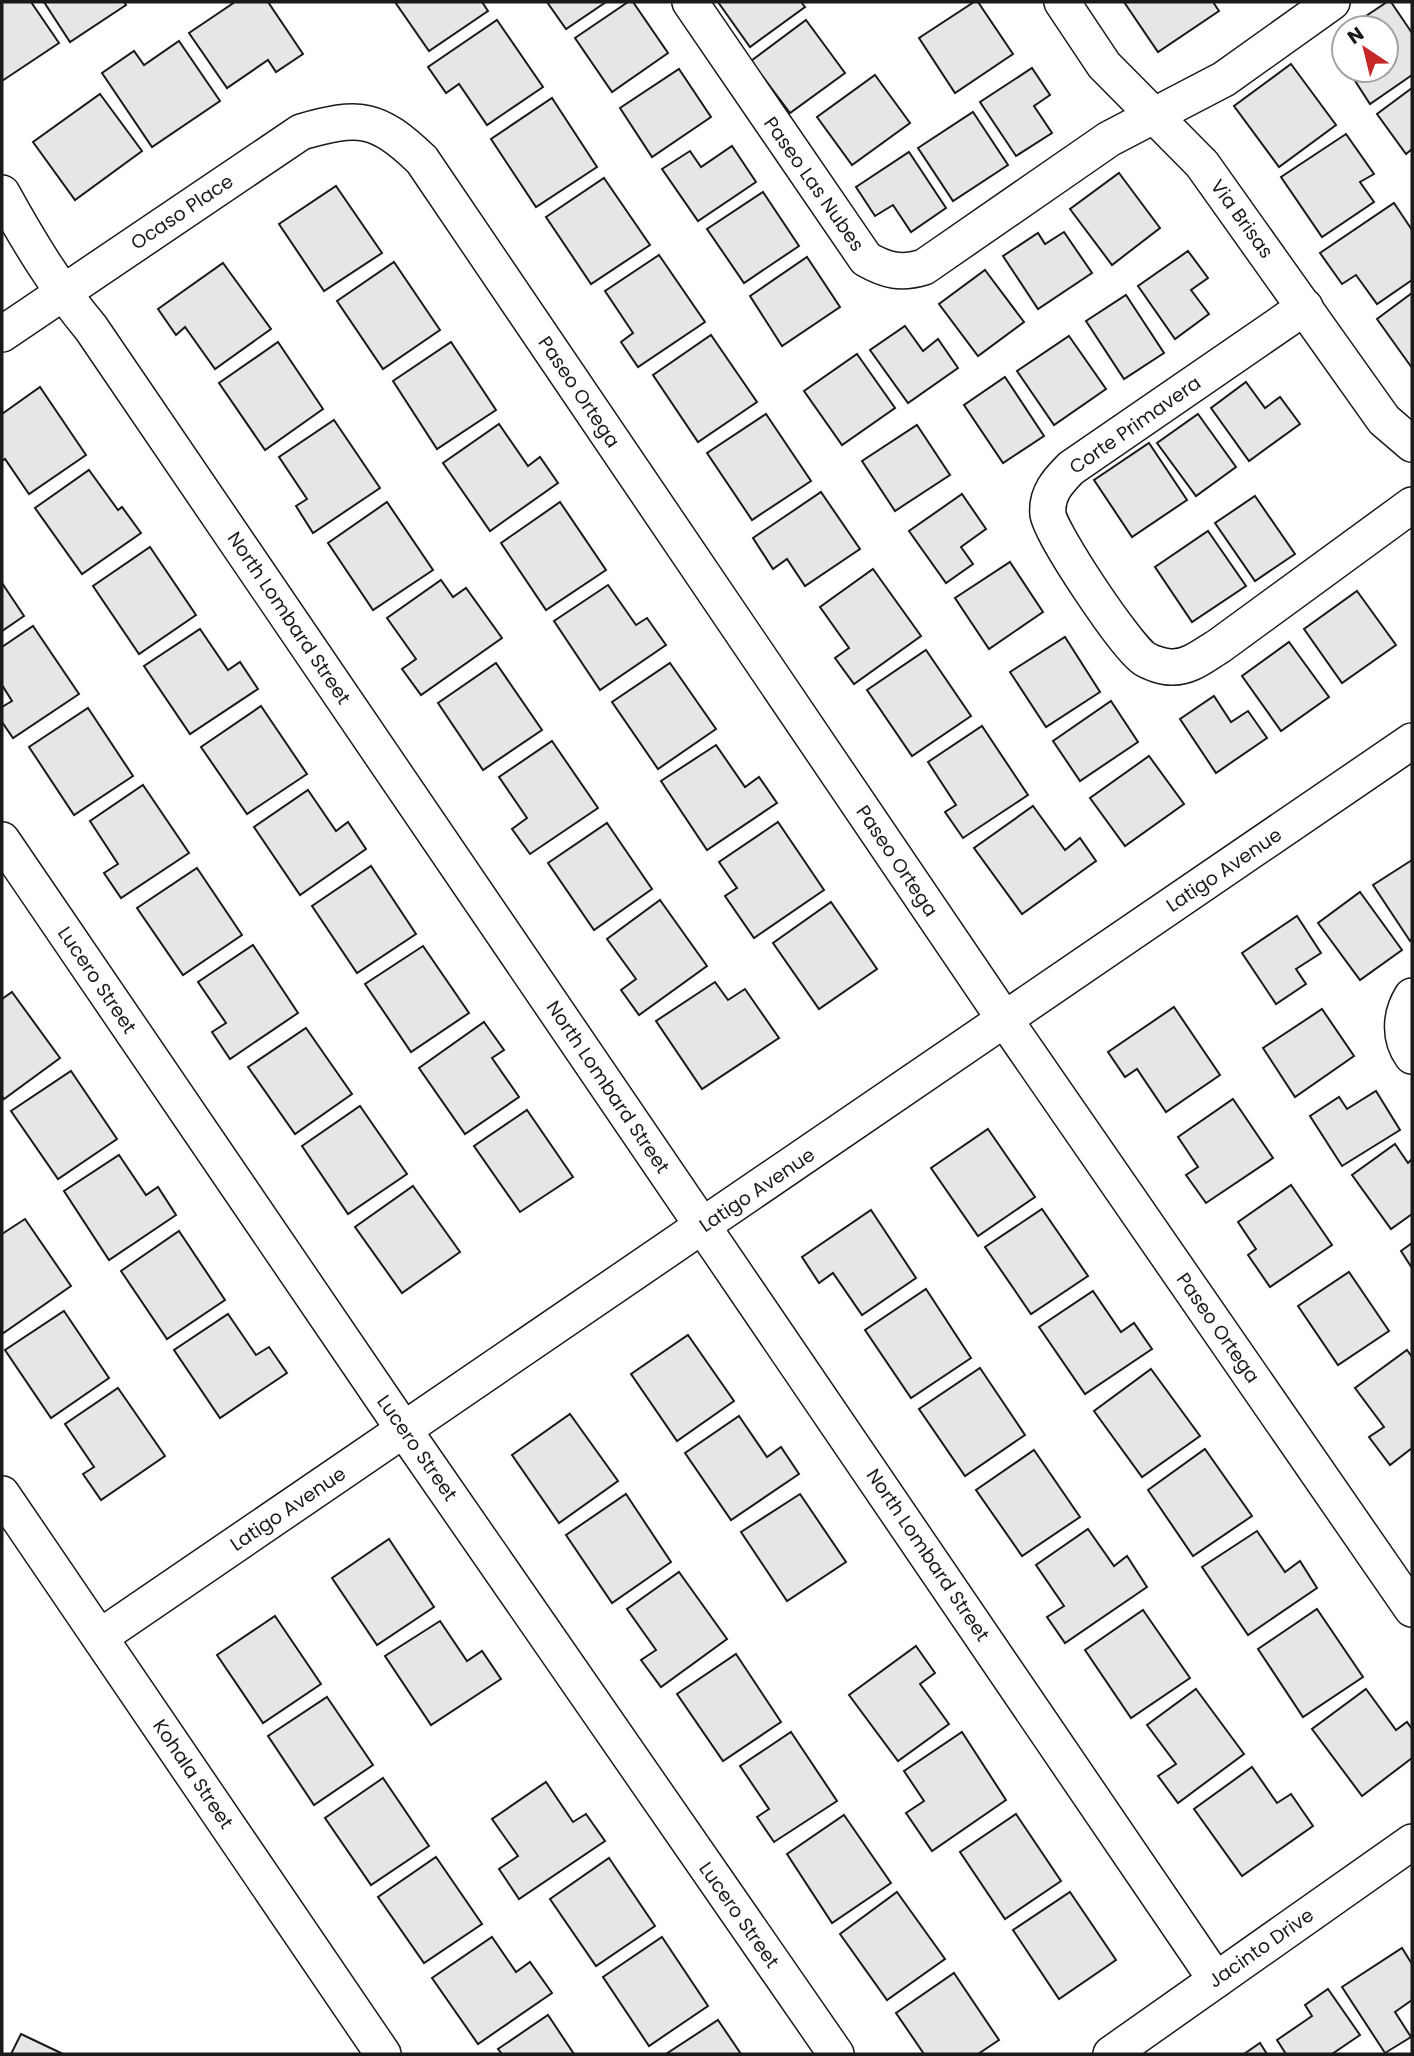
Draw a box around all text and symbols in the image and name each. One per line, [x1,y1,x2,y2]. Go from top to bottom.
north arrow [1330,14,1400,84]
text: N [1342,20,1369,51]
street label: Paseo Las Nubes [757,111,871,257]
street label: Ocaso Place [125,168,239,256]
street label: Via Brisas [1204,174,1280,264]
street label: Paseo Ortega [532,331,626,453]
street label: Corte Primavera [1064,369,1206,481]
street label: North Lombard Street [221,526,357,710]
street label: Paseo Ortega [850,800,944,922]
street label: Latigo Avenue [1161,821,1287,919]
street label: Lucero Street [51,921,143,1039]
street label: North Lombard Street [540,995,676,1179]
street label: Latigo Avenue [694,1141,820,1239]
street label: Paseo Ortega [1170,1267,1266,1389]
street label: Lucero Street [370,1390,464,1506]
street label: Latigo Avenue [225,1460,351,1558]
street label: North Lombard Street [860,1463,996,1647]
street label: Kohala Street [146,1714,240,1834]
street label: Lucero Street [692,1857,786,1973]
street label: Jacinto Drive [1203,1902,1319,1994]

